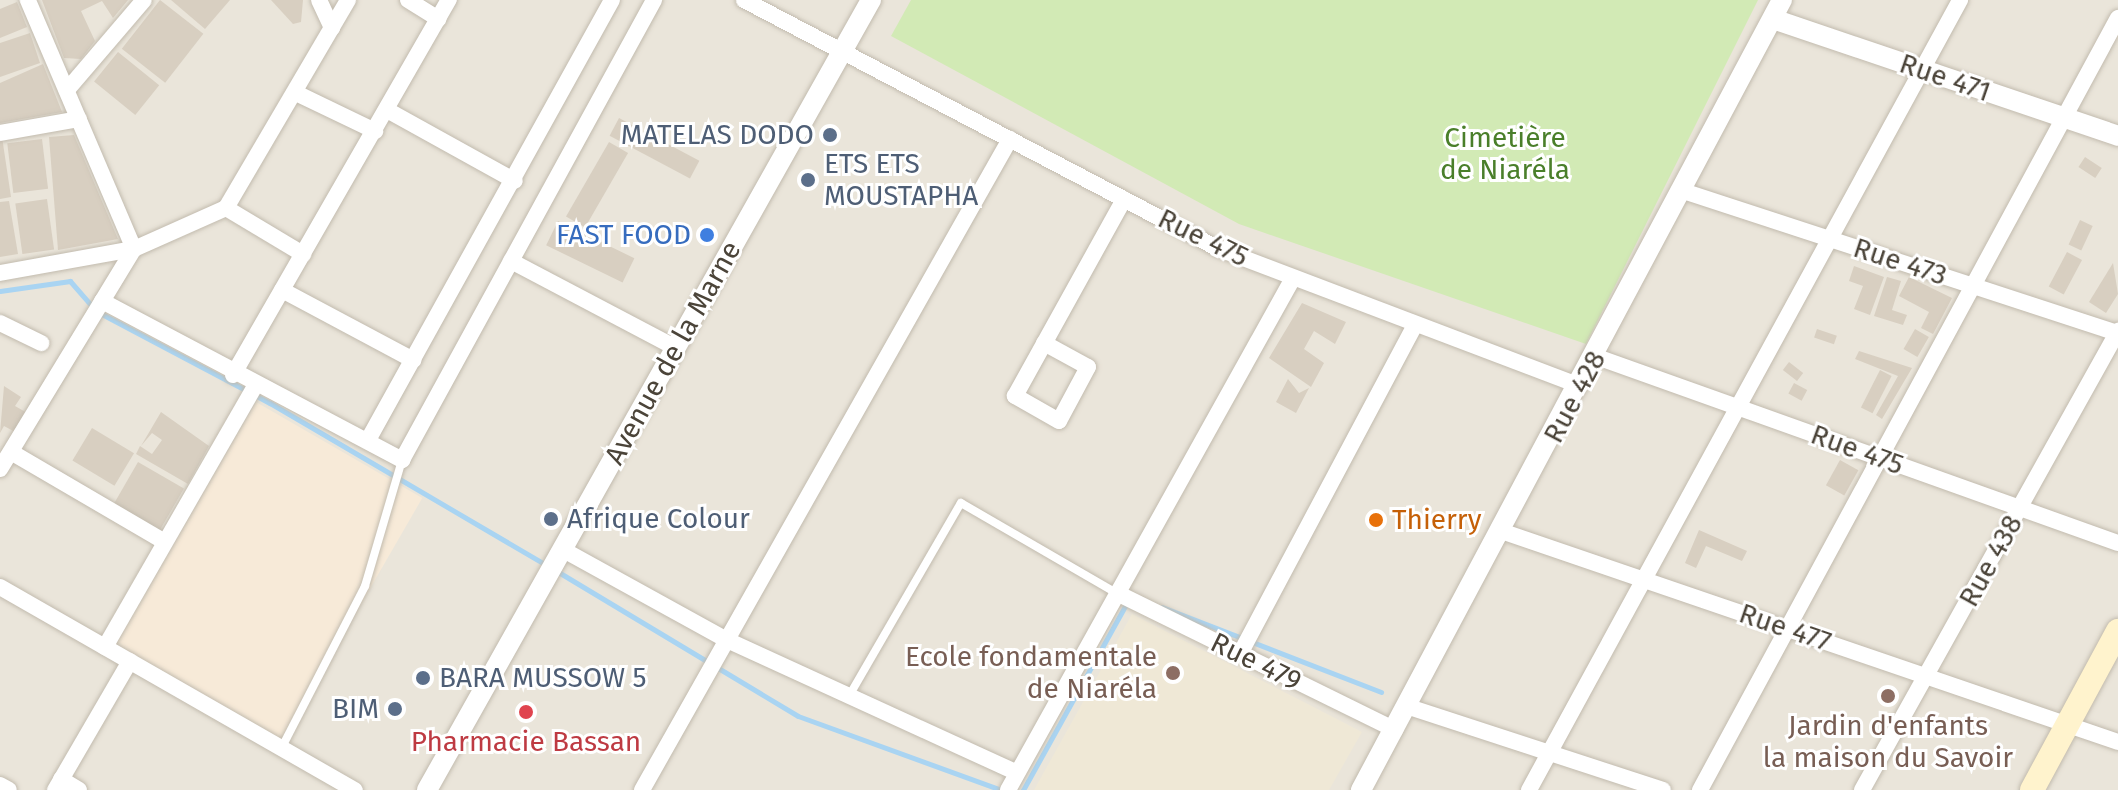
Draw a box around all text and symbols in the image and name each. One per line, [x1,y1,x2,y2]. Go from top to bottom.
street label: Rue 471 [1895,47,1995,109]
place label: MATELAS DODO [621,118,814,152]
park label: Cimetière de Niaréla [1440,121,1570,187]
marker: MATELAS DODO [821,126,839,144]
place label: ETS ETS MOUSTAPHA [824,147,978,213]
marker: ETS ETS MOUSTAPHA [799,171,817,189]
street label: Rue 475 [1152,202,1254,274]
place label: FAST FOOD [556,218,691,252]
marker: FAST FOOD [698,226,716,244]
street label: Rue 473 [1849,231,1951,293]
street label: Avenue de la Marne [598,236,748,470]
street label: Rue 428 [1537,345,1613,449]
street label: Rue 475 [1806,418,1908,482]
place label: Afrique Colour [567,502,750,536]
place label: Thierry [1392,503,1481,537]
street label: Rue 438 [1952,509,2030,613]
marker: Afrique Colour [542,510,560,528]
marker: Thierry [1367,511,1385,529]
street label: Rue 477 [1735,597,1835,659]
street label: Rue 479 [1205,626,1307,698]
place label: Ecole fondamentale de Niaréla [905,640,1157,706]
place label: BARA MUSSOW 5 [439,661,647,695]
marker: Ecole fondamentale de Niaréla [1164,664,1182,682]
marker: BARA MUSSOW 5 [414,669,432,687]
marker: Jardin d'enfants la maison du Savoir [1879,687,1897,705]
place label: BIM [332,692,379,726]
marker: BIM [386,700,404,718]
marker: Pharmacie Bassan [517,703,535,721]
place label: Jardin d'enfants la maison du Savoir [1763,709,2013,775]
place label: Pharmacie Bassan [411,725,641,759]

